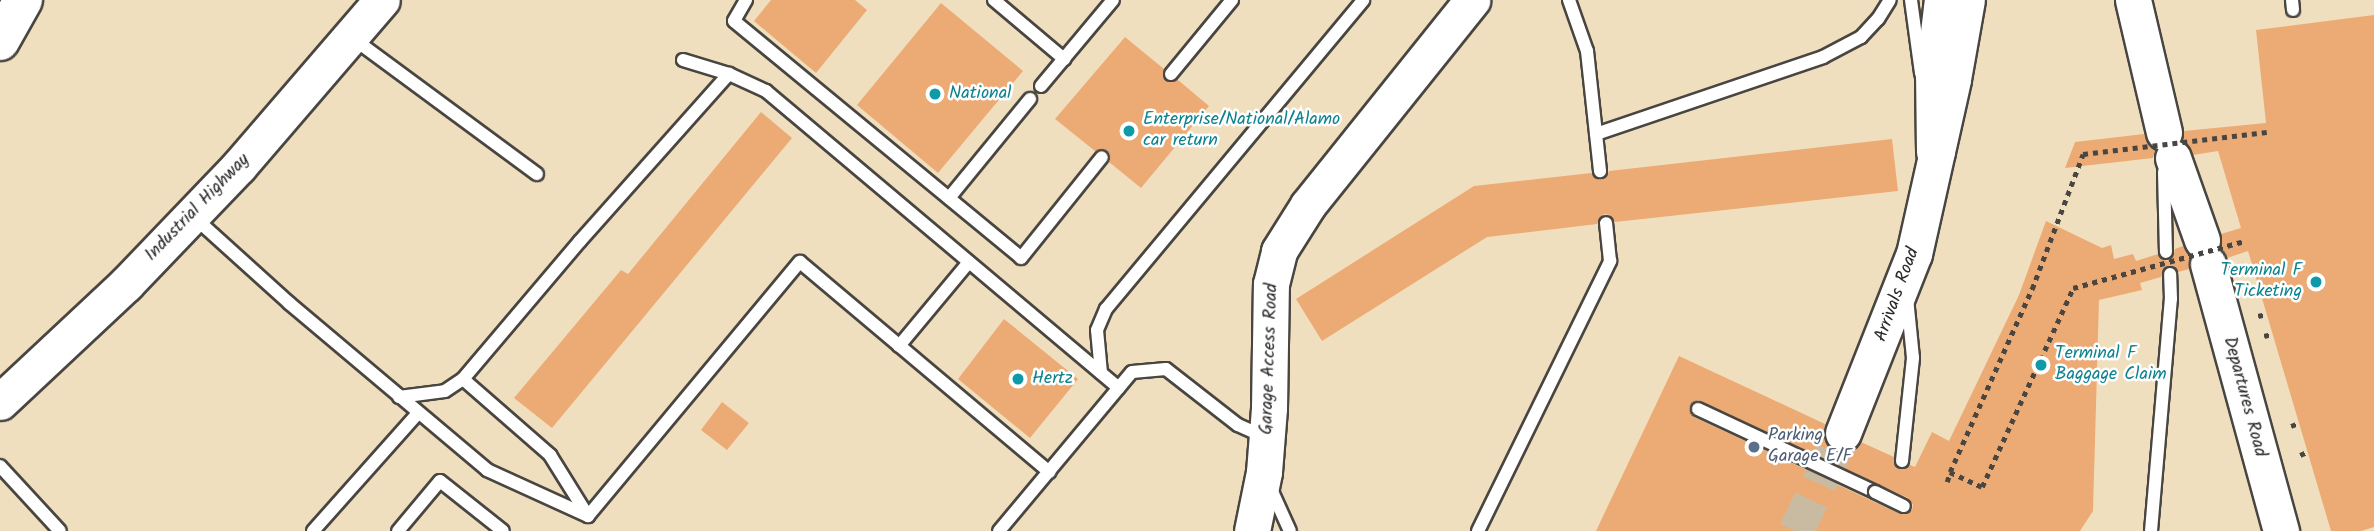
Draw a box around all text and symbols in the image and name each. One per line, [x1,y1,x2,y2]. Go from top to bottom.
place label: National [949,83,1011,105]
marker: National [927,86,943,102]
place label: Enterprise/National/Alamo car return [1143,110,1340,152]
marker: Enterprise/National/Alamo car return [1121,123,1137,139]
street label: Industrial Highway [141,150,255,266]
street label: Arrivals Road [1871,245,1925,345]
place label: Terminal F Ticketing [2221,261,2302,304]
marker: Terminal F Ticketing [2308,274,2324,290]
street label: Garage Access Road [1257,283,1283,435]
street label: Departures Road [2218,335,2270,459]
place label: Terminal F Baggage Claim [2055,344,2167,386]
marker: Terminal F Baggage Claim [2033,357,2049,373]
place label: Hertz [1032,368,1073,390]
marker: Hertz [1010,371,1026,387]
place label: Parking Garage E/F [1768,426,1852,468]
marker: Parking Garage E/F [1746,439,1762,455]

